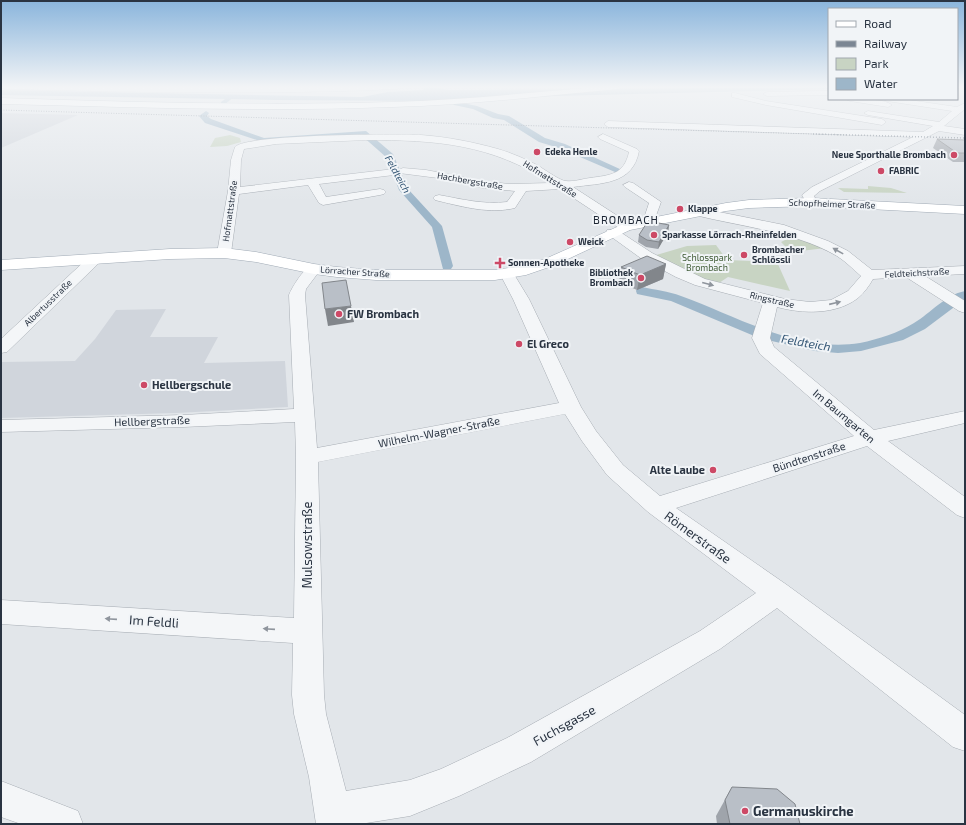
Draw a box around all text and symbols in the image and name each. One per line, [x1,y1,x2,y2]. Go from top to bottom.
legend [828,8,958,100]
text: Road [864,16,892,30]
text: Railway [864,36,908,50]
text: Park [864,56,889,70]
text: Water [864,76,898,90]
place label: Edeka Henle [545,146,598,157]
marker: Edeka Henle [532,147,542,157]
place label: Neue Sporthalle Brombach [832,149,946,160]
marker: Neue Sporthalle Brombach [949,150,959,160]
water label: Feldteich [383,153,413,195]
street label: Hofmattstraße [521,158,579,200]
place label: FABRIC [889,165,920,176]
marker: FABRIC [876,166,886,176]
street label: Hachbergstraße [436,169,504,192]
street label: Hofmattstraße [220,179,239,242]
street label: Schopfheimer Straße [788,196,876,211]
place label: Klappe [688,203,718,214]
marker: Klappe [675,204,685,214]
district label: BROMBACH [593,213,659,226]
place label: Sparkasse Lörrach-Rheinfelden [662,229,797,240]
marker: Sparkasse Lörrach-Rheinfelden [649,230,659,240]
place label: Weick [578,236,604,247]
marker: Weick [565,237,575,247]
place label: Brombacher Schlössli [752,244,804,265]
one-way arrow [833,248,844,255]
marker: Brombacher Schlössli [739,250,749,260]
park label: Schlosspark Brombach [682,252,732,273]
place label: Sonnen-Apotheke [508,257,584,268]
marker: Sonnen-Apotheke [495,258,505,268]
street label: Lörracher Straße [320,264,390,279]
street label: Feldteichstraße [884,265,950,280]
place label: Bibliothek Brombach [589,267,633,288]
marker: Bibliothek Brombach [636,273,646,283]
street label: Albertusstraße [21,277,74,328]
one-way arrow [702,281,714,287]
street label: Ringstraße [749,289,796,310]
one-way arrow [829,300,841,306]
place label: FW Brombach [347,307,419,320]
marker: FW Brombach [334,309,344,319]
water label: Feldteich [780,331,832,353]
place label: El Greco [527,337,570,350]
marker: El Greco [514,339,524,349]
place label: Hellbergschule [152,378,231,391]
marker: Hellbergschule [139,380,149,390]
street label: Im Baumgarten [811,386,878,445]
street label: Hellbergstraße [114,413,190,428]
street label: Wilhelm-Wagner-Straße [377,413,501,450]
street label: Bündtenstraße [771,439,847,474]
place label: Alte Laube [650,463,705,476]
marker: Alte Laube [708,465,718,475]
street label: Mulsowstraße [299,501,315,589]
street label: Römerstraße [661,507,735,567]
street label: Im Feldli [129,611,179,631]
one-way arrow [105,615,117,622]
one-way arrow [263,625,275,632]
street label: Fuchsgasse [530,701,598,749]
place label: Germanuskirche [753,803,854,819]
marker: Germanuskirche [740,806,750,816]

